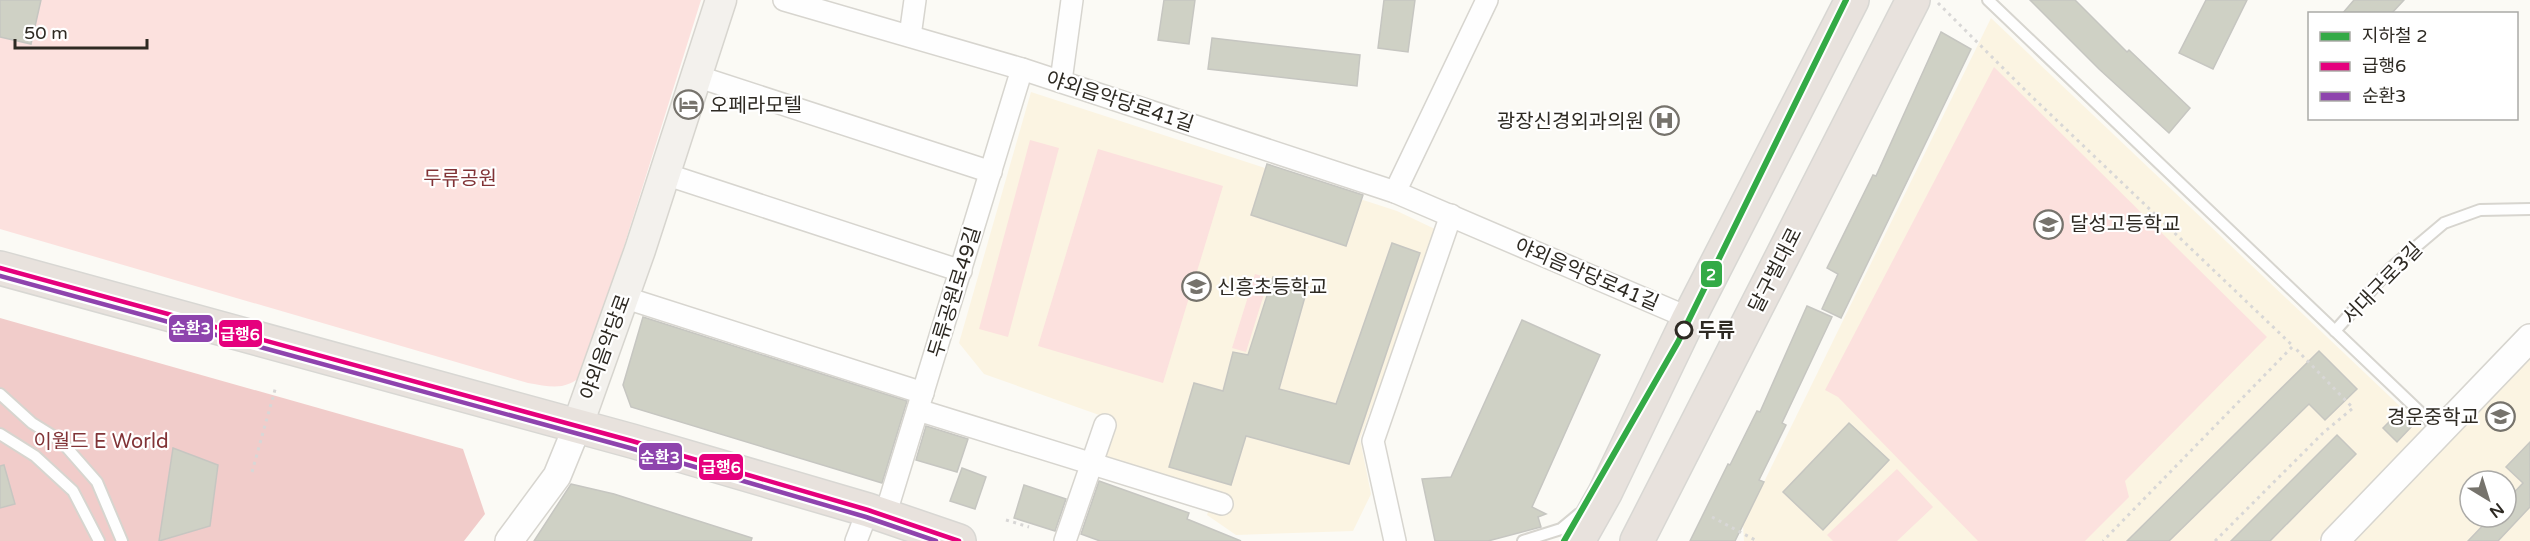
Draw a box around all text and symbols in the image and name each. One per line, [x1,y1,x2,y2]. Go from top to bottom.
scale bar [15,12,147,50]
legend [2308,12,2518,120]
text: 50 m [24,22,68,44]
text: 지하철 2 [2362,25,2428,47]
text: 급행6 [2362,55,2406,77]
street label: 야외음악당로41길 [1043,67,1197,137]
text: 순환3 [2362,85,2406,107]
hotel icon: 오페라모텔 [673,89,705,121]
place label: 오페라모텔 [710,94,802,118]
hospital icon: 광장신경외과의원 [1649,105,1681,137]
place label: 광장신경외과의원 [1497,110,1644,134]
park label: 두류공원 [423,167,497,191]
school or university icon: 달성고등학교 [2033,208,2065,240]
place label: 달성고등학교 [2070,213,2180,237]
street label: 두류공원로49길 [924,224,986,361]
street label: 달구벌대로 [1744,224,1807,317]
street label: 야외음악당로41길 [1511,234,1662,316]
street label: 서대구로3길 [2338,238,2428,330]
line badge: 2 [1700,260,1723,288]
text: 2 [1706,265,1716,285]
school or university icon: 신흥초등학교 [1180,271,1212,303]
place label: 신흥초등학교 [1217,276,1327,300]
street label: 야외음악당로 [576,291,636,403]
line badge: 순환3 [168,314,214,343]
text: 순환3 [171,319,211,339]
line badge: 급행6 [218,319,263,348]
place label: 두류 [1698,319,1735,343]
marker: 두류 [1675,321,1693,339]
text: 급행6 [220,325,260,345]
school or university icon: 경운중학교 [2484,401,2516,433]
place label: 경운중학교 [2387,406,2479,430]
park label: 이월드 E World [33,430,169,454]
line badge: 순환3 [638,442,683,471]
text: 순환3 [640,448,680,468]
line badge: 급행6 [698,453,744,481]
text: 급행6 [701,458,741,478]
north arrow [2458,469,2518,529]
text: N [2485,498,2508,522]

